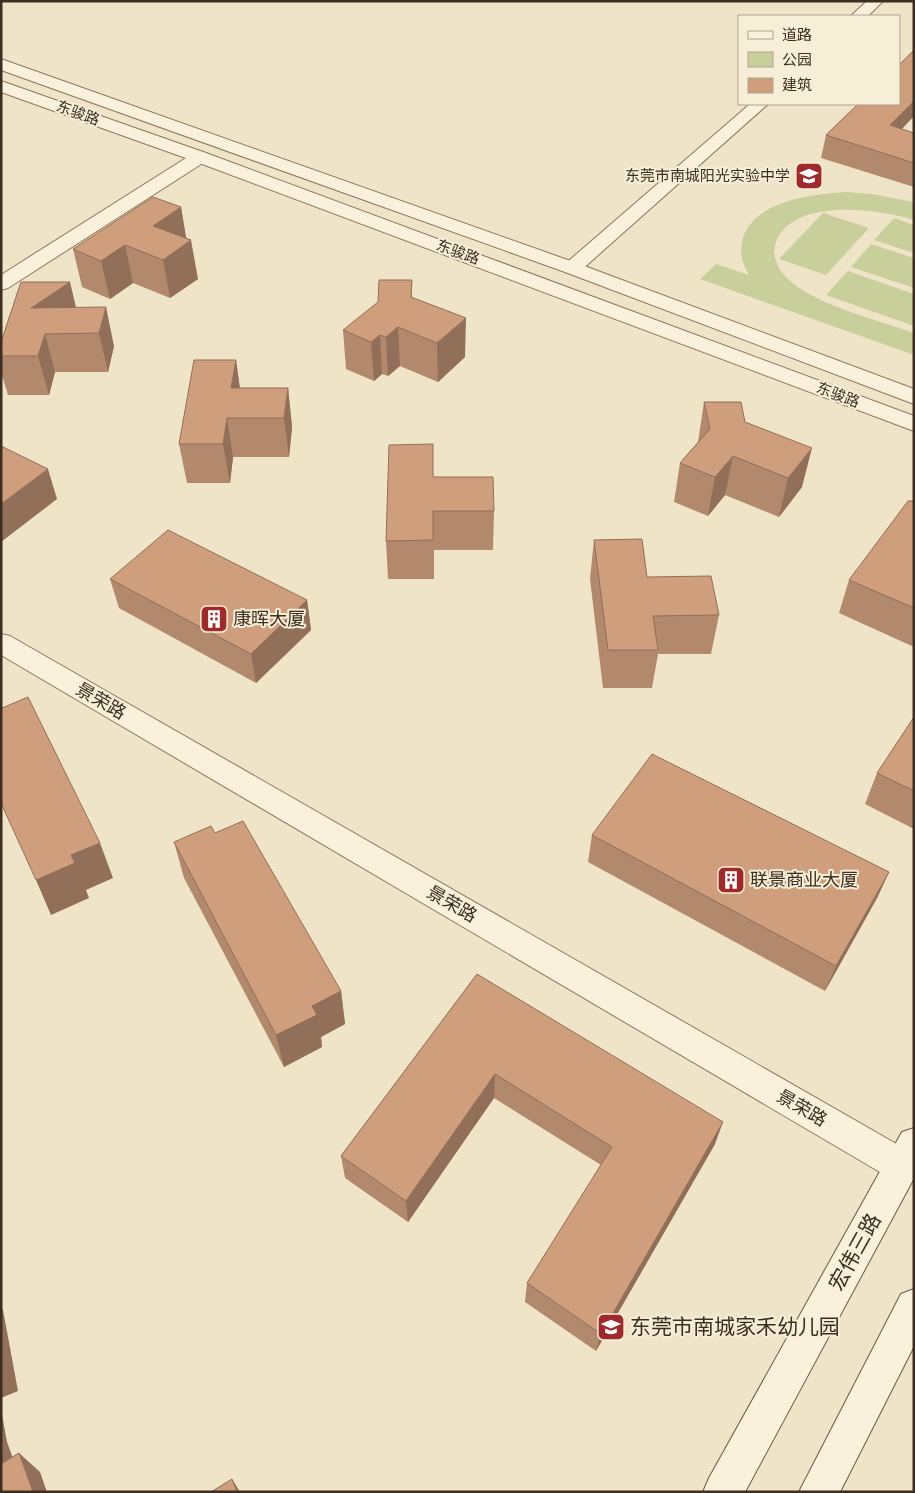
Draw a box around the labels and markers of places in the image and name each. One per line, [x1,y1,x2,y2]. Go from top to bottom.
school or university icon: 东莞市南城阳光实验中学 [794,161,824,191]
place label: 东莞市南城阳光实验中学 [625,168,790,184]
building icon: 康晖大厦 [199,604,229,634]
place label: 康晖大厦 [233,609,305,629]
building icon: 联景商业大厦 [716,865,746,895]
place label: 联景商业大厦 [750,870,858,890]
school or university icon: 东莞市南城家禾幼儿园 [596,1312,626,1342]
place label: 东莞市南城家禾幼儿园 [630,1315,840,1339]

